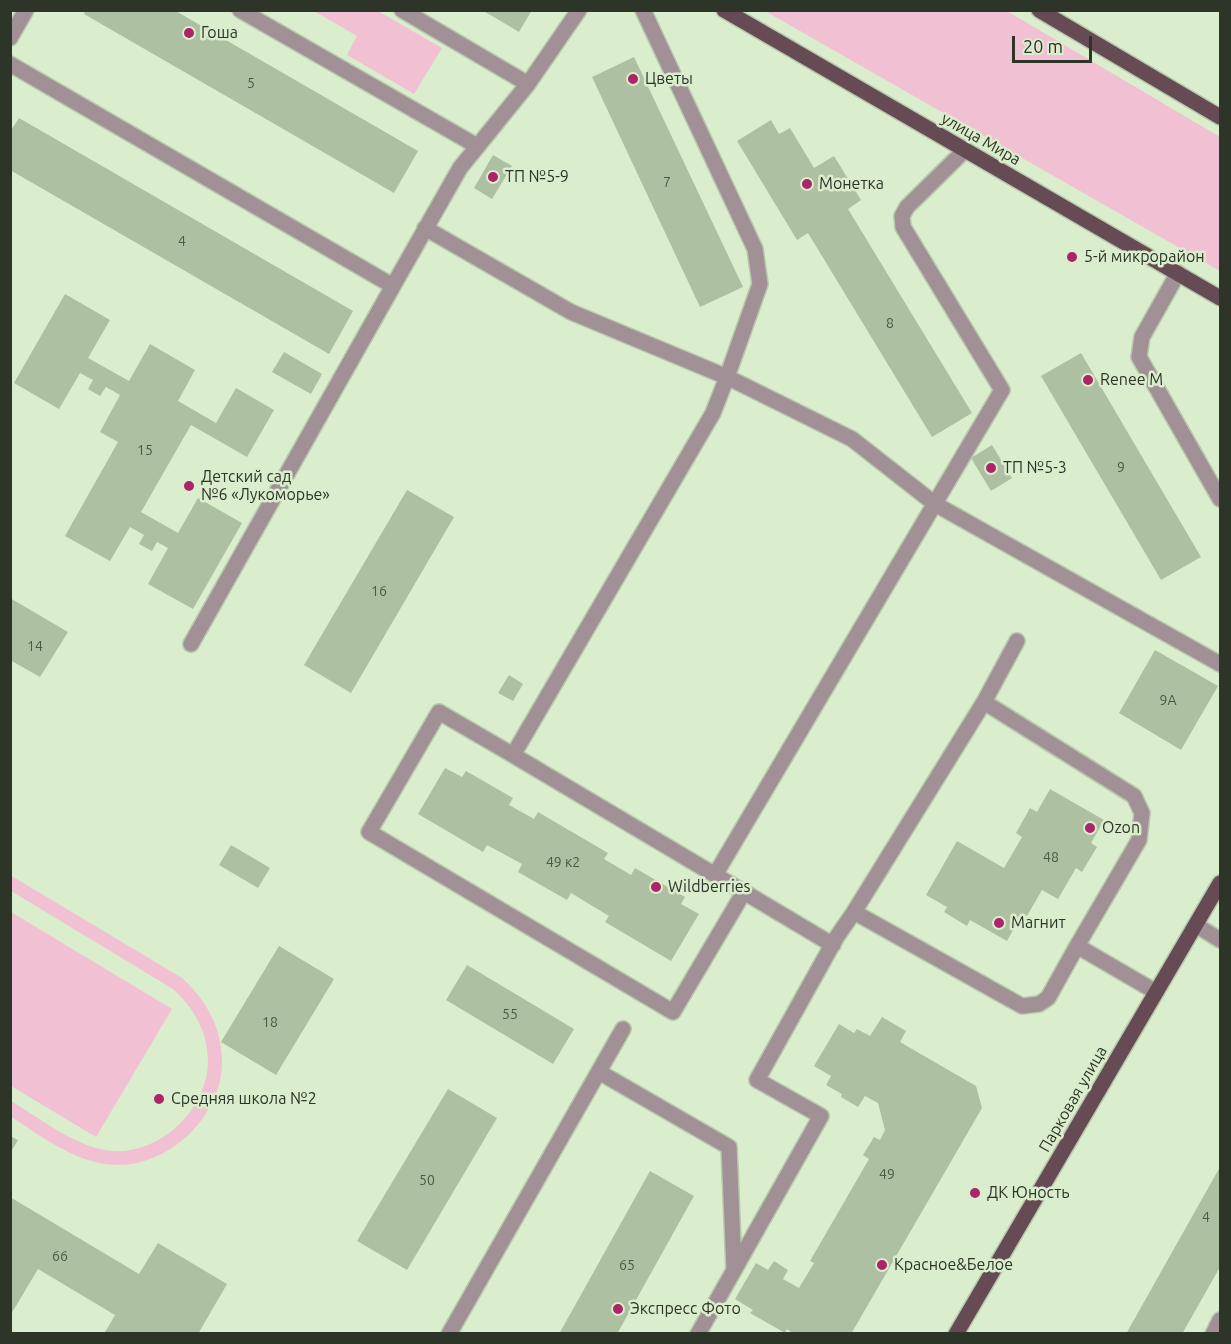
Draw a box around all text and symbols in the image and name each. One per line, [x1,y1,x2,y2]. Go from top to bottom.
place label: Гоша [201,23,238,43]
scale bar [1015,24,1094,62]
marker: Гоша [182,26,196,40]
text: 20 m [1023,36,1063,56]
place label: Цветы [645,69,693,89]
marker: Цветы [626,72,640,86]
house number: 5 [247,75,255,91]
street label: улица Мира [938,109,1024,169]
place label: ТП №5-9 [505,167,569,187]
marker: ТП №5-9 [486,170,500,184]
house number: 7 [663,174,671,190]
place label: Монетка [819,174,884,194]
marker: Монетка [800,177,814,191]
house number: 4 [178,233,186,249]
place label: 5-й микрорайон [1084,247,1205,267]
marker: 5-й микрорайон [1065,250,1079,264]
house number: 8 [886,315,894,331]
place label: Renee M [1100,370,1163,390]
marker: Renee M [1081,373,1095,387]
house number: 15 [137,442,153,458]
place label: ТП №5-3 [1003,458,1067,478]
house number: 9 [1117,459,1125,475]
marker: ТП №5-3 [984,461,998,475]
place label: Детский сад №6 «Лукоморье» [201,467,330,505]
marker: Детский сад №6 «Лукоморье» [182,479,196,493]
house number: 16 [371,583,387,599]
house number: 14 [27,638,43,654]
house number: 9А [1160,692,1176,708]
place label: Ozon [1102,818,1140,838]
marker: Ozon [1083,821,1097,835]
house number: 48 [1043,849,1059,865]
house number: 49 к2 [546,854,580,870]
place label: Wildberries [668,877,751,897]
marker: Wildberries [649,880,663,894]
place label: Магнит [1011,913,1065,933]
marker: Магнит [992,916,1006,930]
house number: 55 [502,1006,518,1022]
house number: 18 [262,1014,278,1030]
street label: Парковая улица [1035,1043,1111,1155]
place label: Средняя школа №2 [171,1089,317,1109]
marker: Средняя школа №2 [152,1092,166,1106]
house number: 49 [879,1166,895,1182]
house number: 50 [419,1172,435,1188]
place label: ДК Юность [987,1183,1070,1203]
marker: ДК Юность [968,1186,982,1200]
house number: 4 [1202,1209,1210,1225]
house number: 66 [52,1248,68,1264]
place label: Красное&Белое [894,1255,1013,1275]
house number: 65 [619,1257,635,1273]
marker: Красное&Белое [875,1258,889,1272]
place label: Экспресс Фото [630,1299,741,1319]
marker: Экспресс Фото [611,1302,625,1316]

